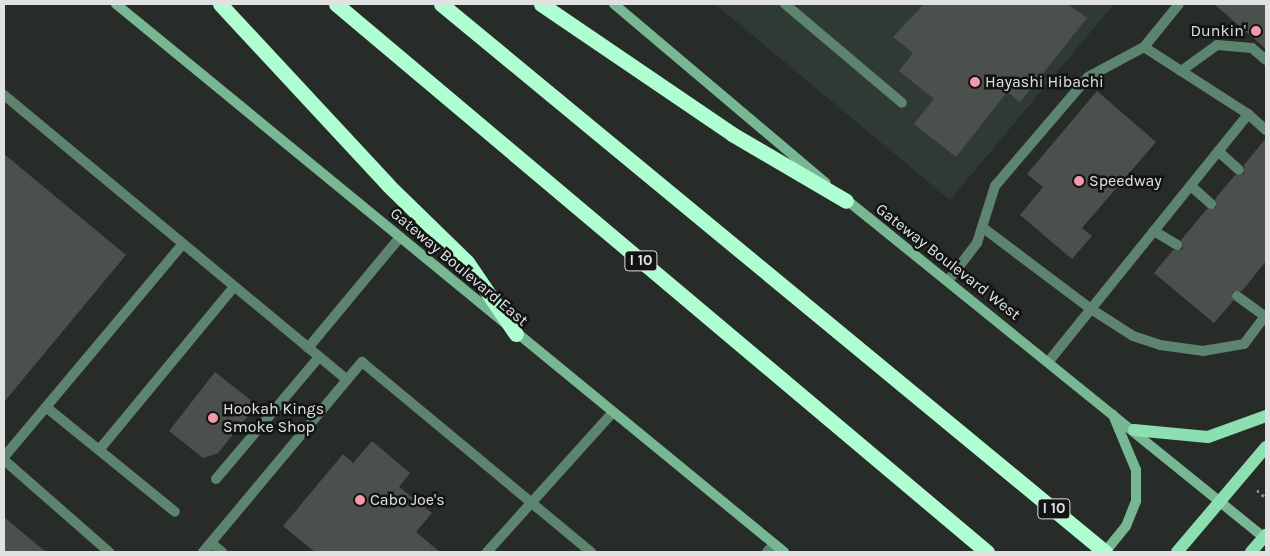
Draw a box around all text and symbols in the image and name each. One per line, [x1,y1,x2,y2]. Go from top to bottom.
place label: Dunkin' [1190,21,1246,41]
marker: Dunkin' [1250,25,1262,37]
place label: Hayashi Hibachi [985,72,1104,92]
marker: Hayashi Hibachi [969,76,981,88]
place label: Speedway [1089,171,1162,191]
marker: Speedway [1073,175,1085,187]
street label: Gateway Boulevard West [872,200,1024,324]
street label: Gateway Boulevard East [386,204,532,330]
road number: I 10 [624,248,658,274]
place label: Hookah Kings Smoke Shop [223,399,324,437]
marker: Hookah Kings Smoke Shop [207,412,219,424]
place label: Cabo Joe's [370,490,445,510]
marker: Cabo Joe's [354,494,366,506]
road number: I 10 [1036,496,1072,522]

